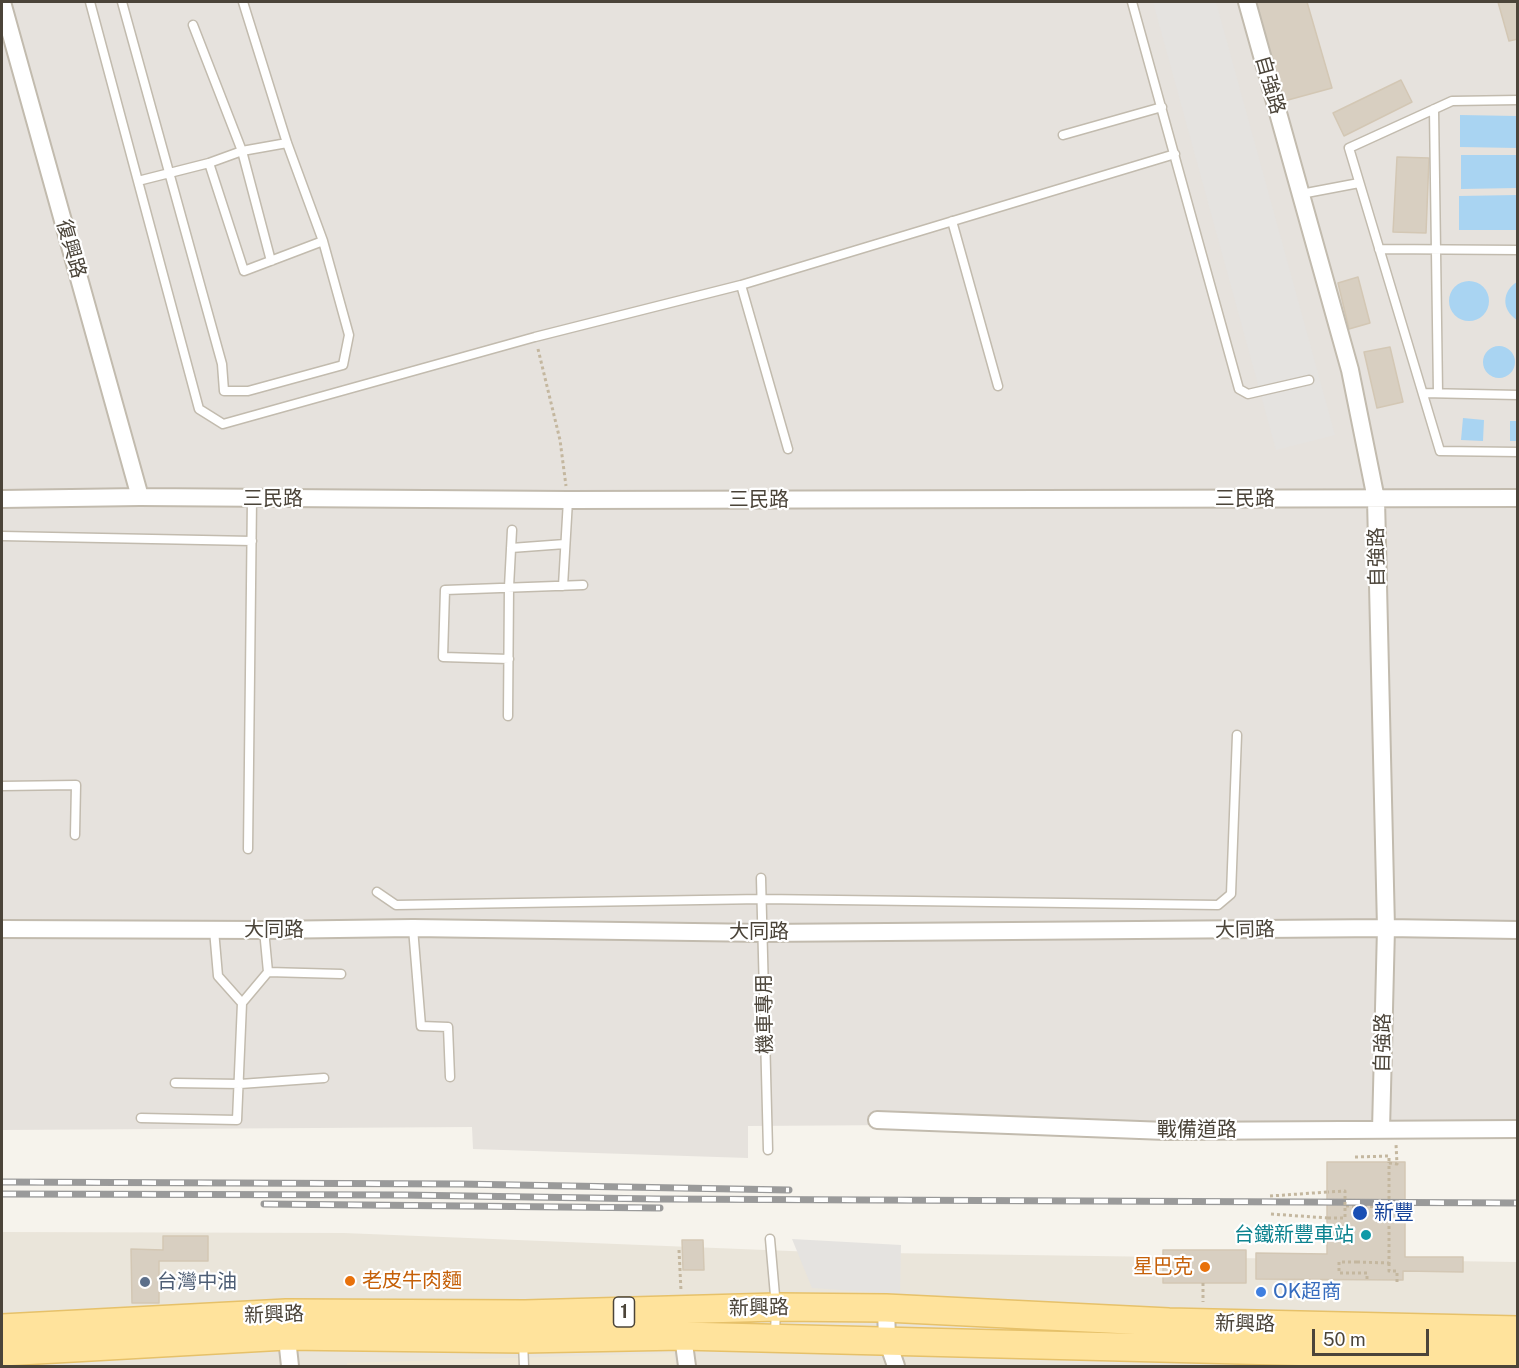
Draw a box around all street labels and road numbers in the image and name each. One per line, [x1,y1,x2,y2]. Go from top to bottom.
street label: 自強路 [1250,53,1290,117]
street label: 復興路 [51,217,91,281]
street label: 三民路 [243,487,303,511]
street label: 三民路 [1215,487,1275,511]
street label: 三民路 [729,488,789,512]
street label: 自強路 [1364,527,1390,587]
street label: 大同路 [1215,917,1275,943]
street label: 大同路 [244,918,304,942]
street label: 大同路 [729,920,789,944]
street label: 機車專用 [752,974,778,1054]
street label: 自強路 [1370,1013,1396,1073]
street label: 戰備道路 [1157,1118,1237,1142]
street label: 新興路 [729,1295,789,1321]
road number: 1 [614,1297,634,1327]
street label: 新興路 [244,1302,304,1328]
street label: 新興路 [1215,1311,1275,1337]

